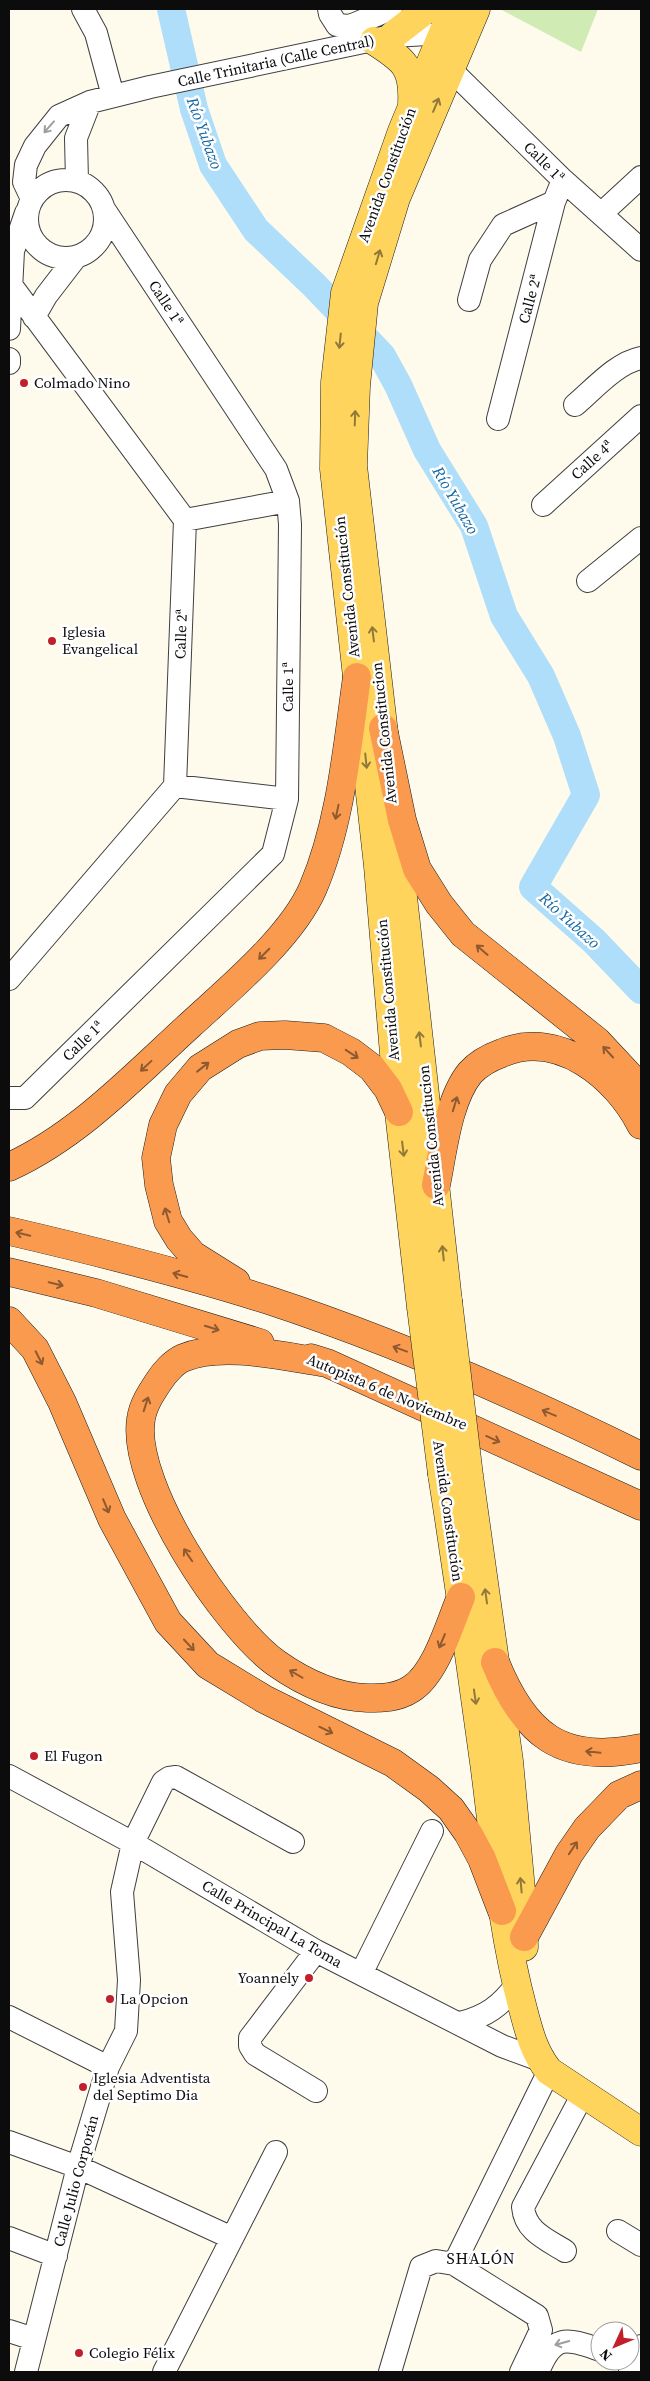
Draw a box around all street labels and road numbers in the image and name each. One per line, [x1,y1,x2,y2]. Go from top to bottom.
street label: Calle Trinitaria (Calle Central) [176,29,376,92]
street label: Avenida Constitución [352,104,421,245]
street label: Calle 1ª [519,137,570,187]
street label: Calle 2ª [513,271,546,326]
street label: Calle 1ª [144,276,189,330]
street label: Calle 4ª [566,435,618,484]
street label: Avenida Constitución [329,515,364,659]
street label: Calle 2ª [169,608,192,659]
street label: Calle 1ª [277,661,298,712]
street label: Avenida Constitucion [366,661,401,805]
street label: Avenida Constitución [371,918,404,1062]
street label: Calle 1ª [57,1015,108,1066]
street label: Avenida Constitucion [413,1064,448,1208]
street label: Autopista 6 de Noviembre [304,1348,471,1435]
street label: Avenida Constitución [428,1439,469,1583]
street label: Calle Principal La Toma [198,1875,347,1973]
street label: Calle Julio Corporán [48,2113,103,2249]

